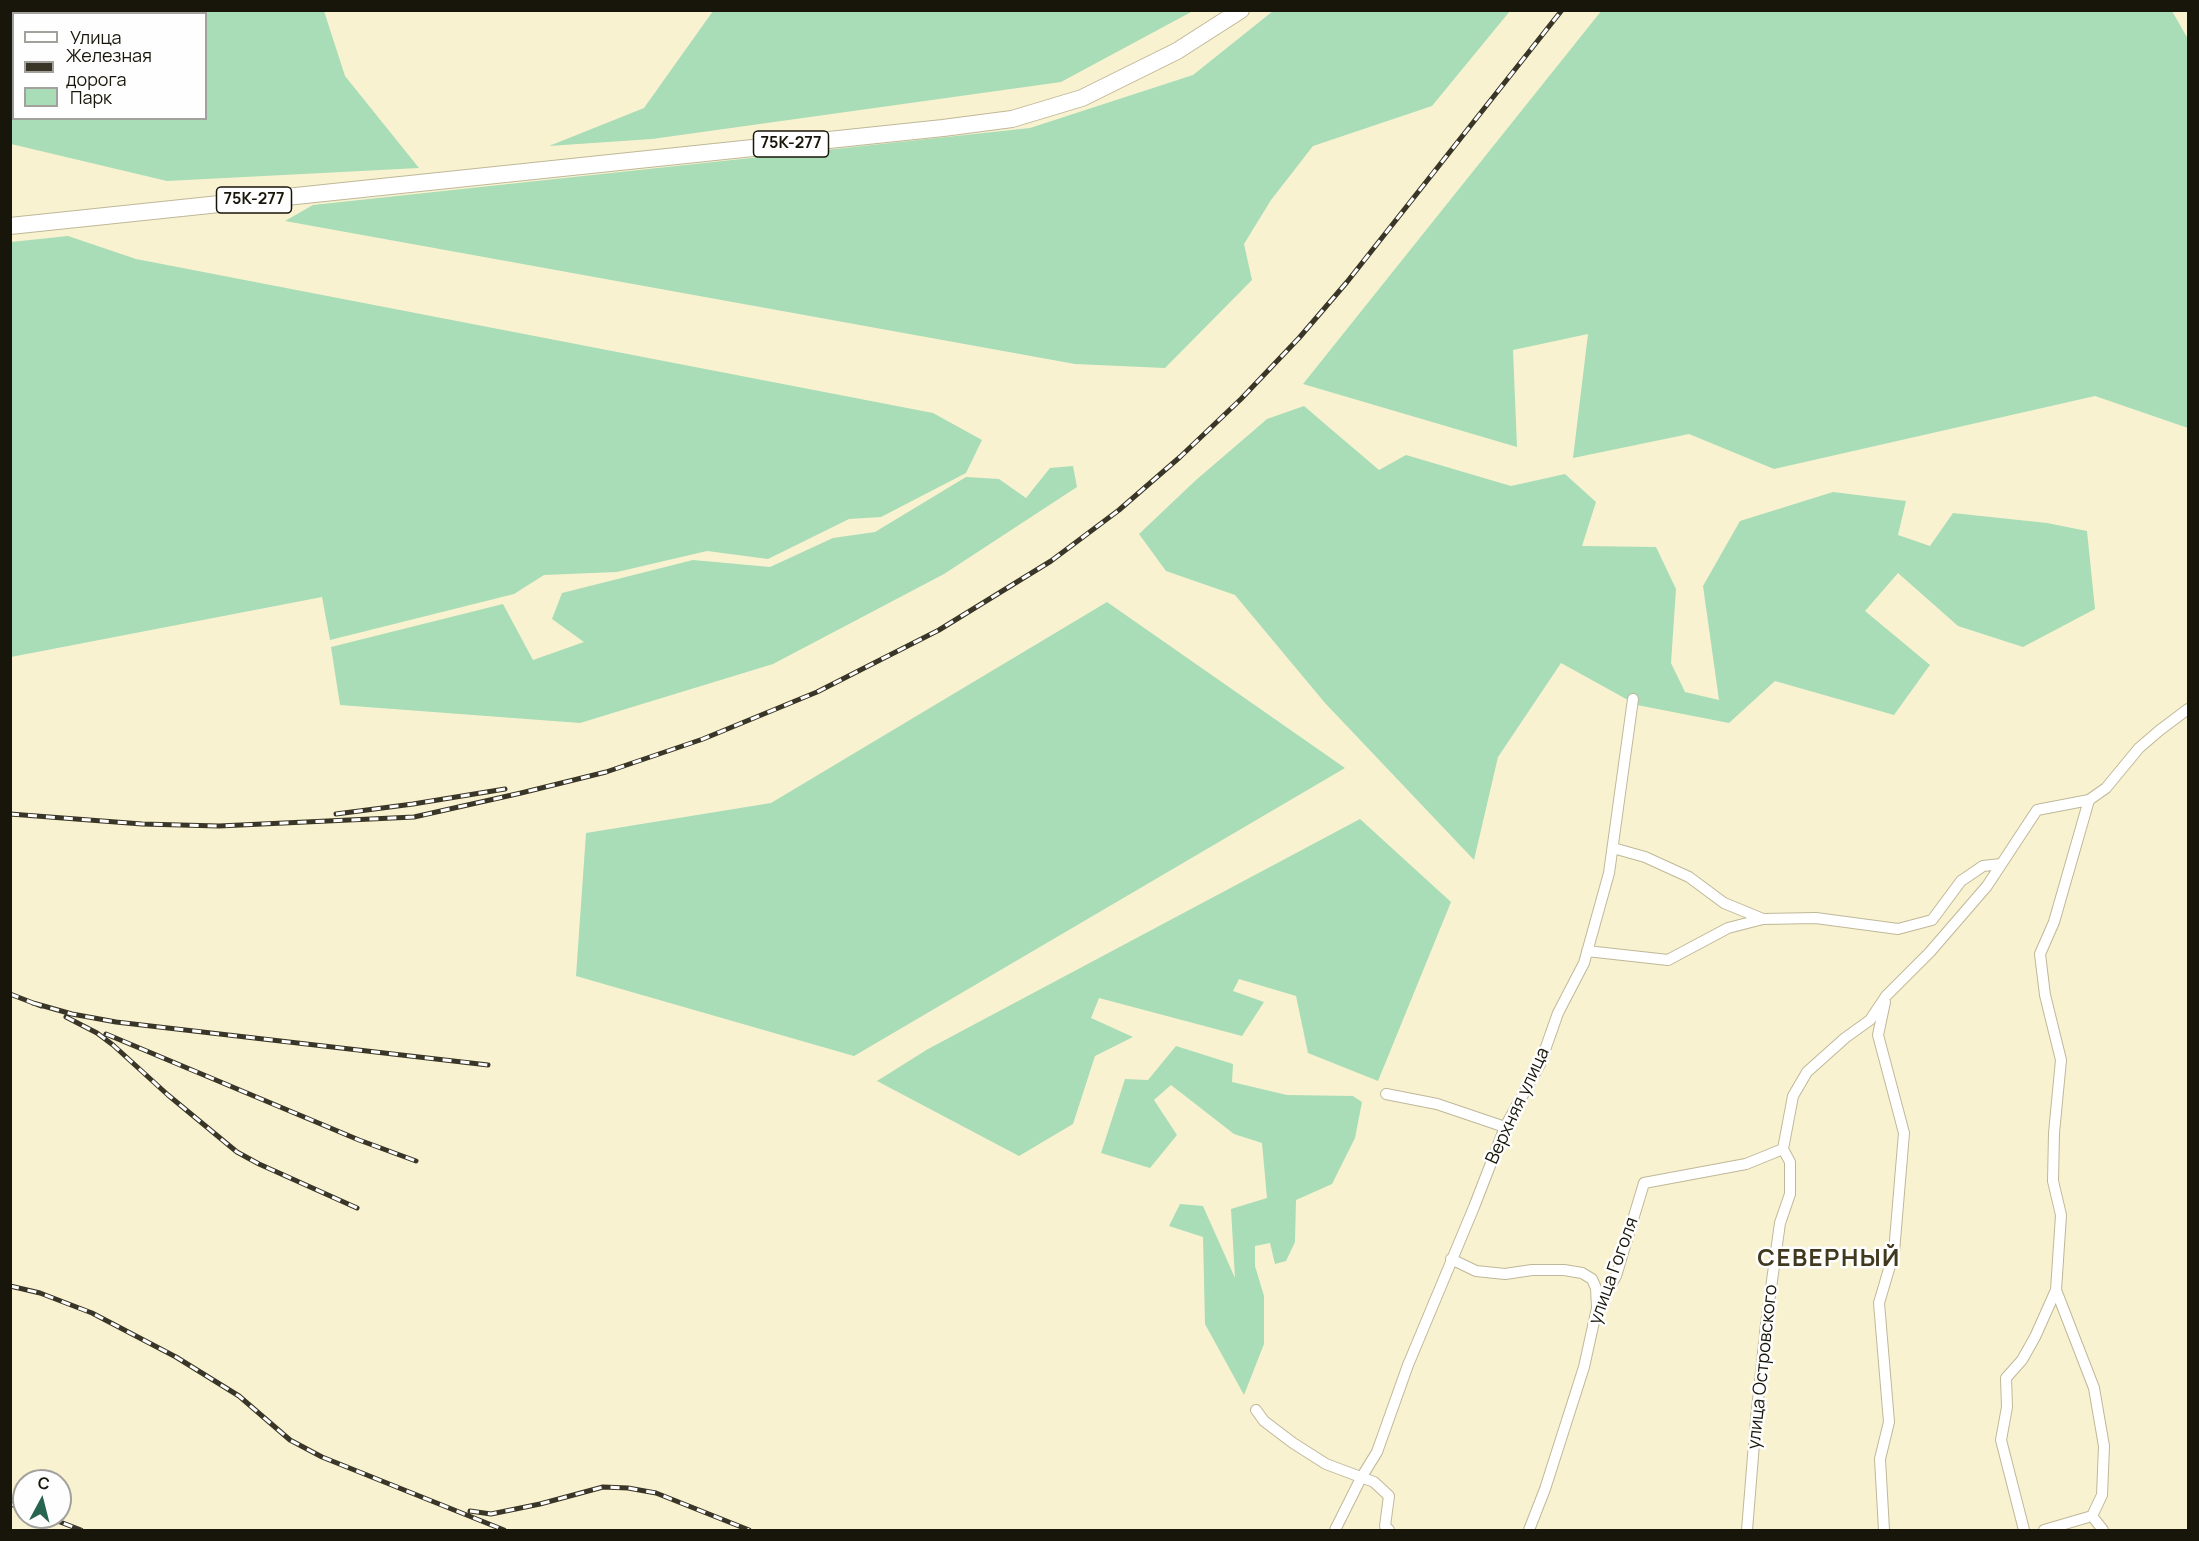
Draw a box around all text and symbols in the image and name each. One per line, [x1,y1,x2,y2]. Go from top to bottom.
legend [12,12,207,120]
text: Улица [70,25,122,49]
text: Железная дорога [66,43,152,91]
text: Парк [70,85,112,109]
road number: 75К-277 [754,131,828,157]
road number: 75К-277 [216,187,292,213]
street label: Верхняя улица [1482,1044,1554,1168]
street label: улица Гоголя [1585,1215,1643,1327]
district label: СЕВЕРНЫЙ [1757,1245,1901,1273]
street label: улица Островского [1744,1284,1782,1450]
north arrow [12,1469,72,1529]
text: С [37,1471,51,1495]

